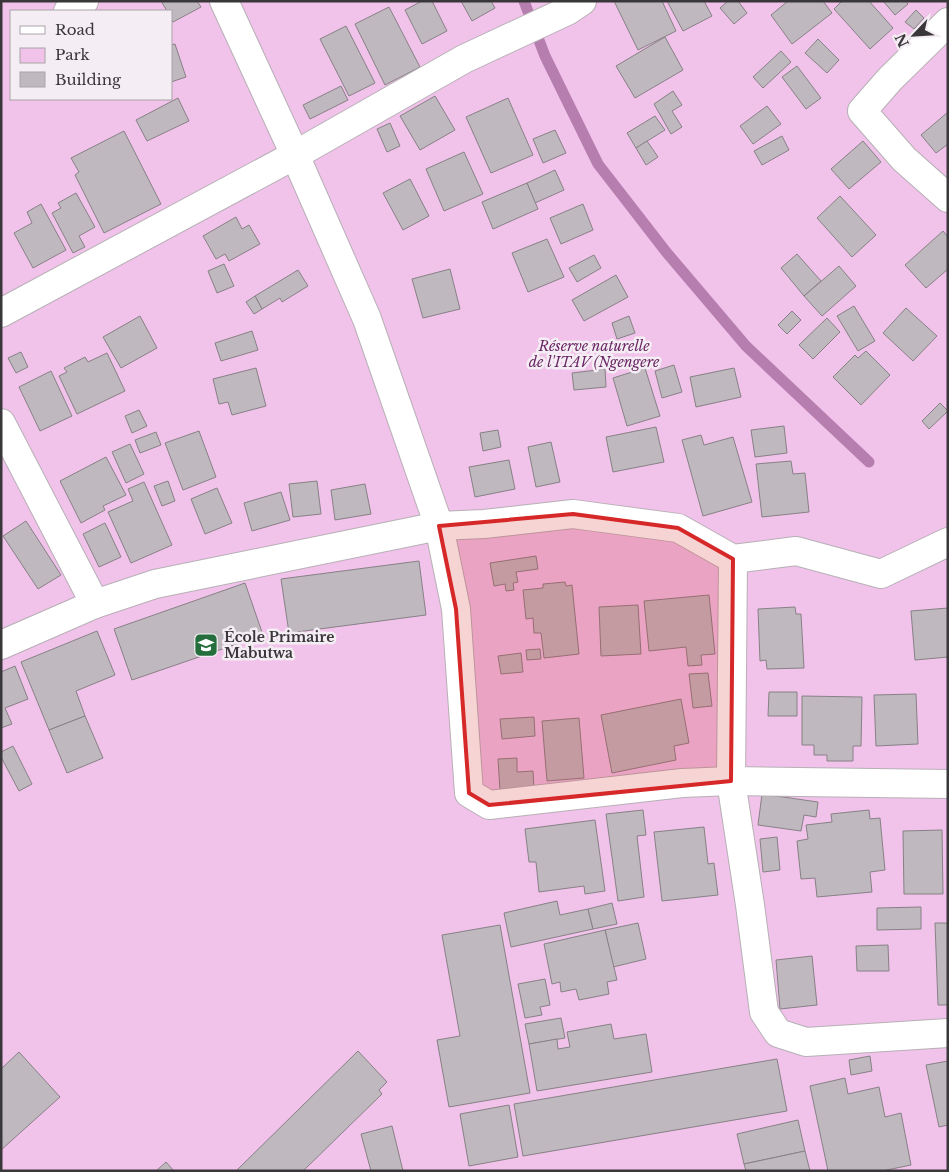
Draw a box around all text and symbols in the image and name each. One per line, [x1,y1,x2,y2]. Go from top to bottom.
legend [10,10,172,100]
north arrow [889,10,939,60]
text: Road [55,20,95,39]
text: N [891,31,913,50]
text: Park [55,45,91,64]
text: Building [55,70,122,89]
park label: Réserve naturelle de l'ITAV (Ngengere [529,337,660,371]
place label: École Primaire Mabutwa [224,628,334,662]
school or university icon: École Primaire Mabutwa [193,632,219,658]

